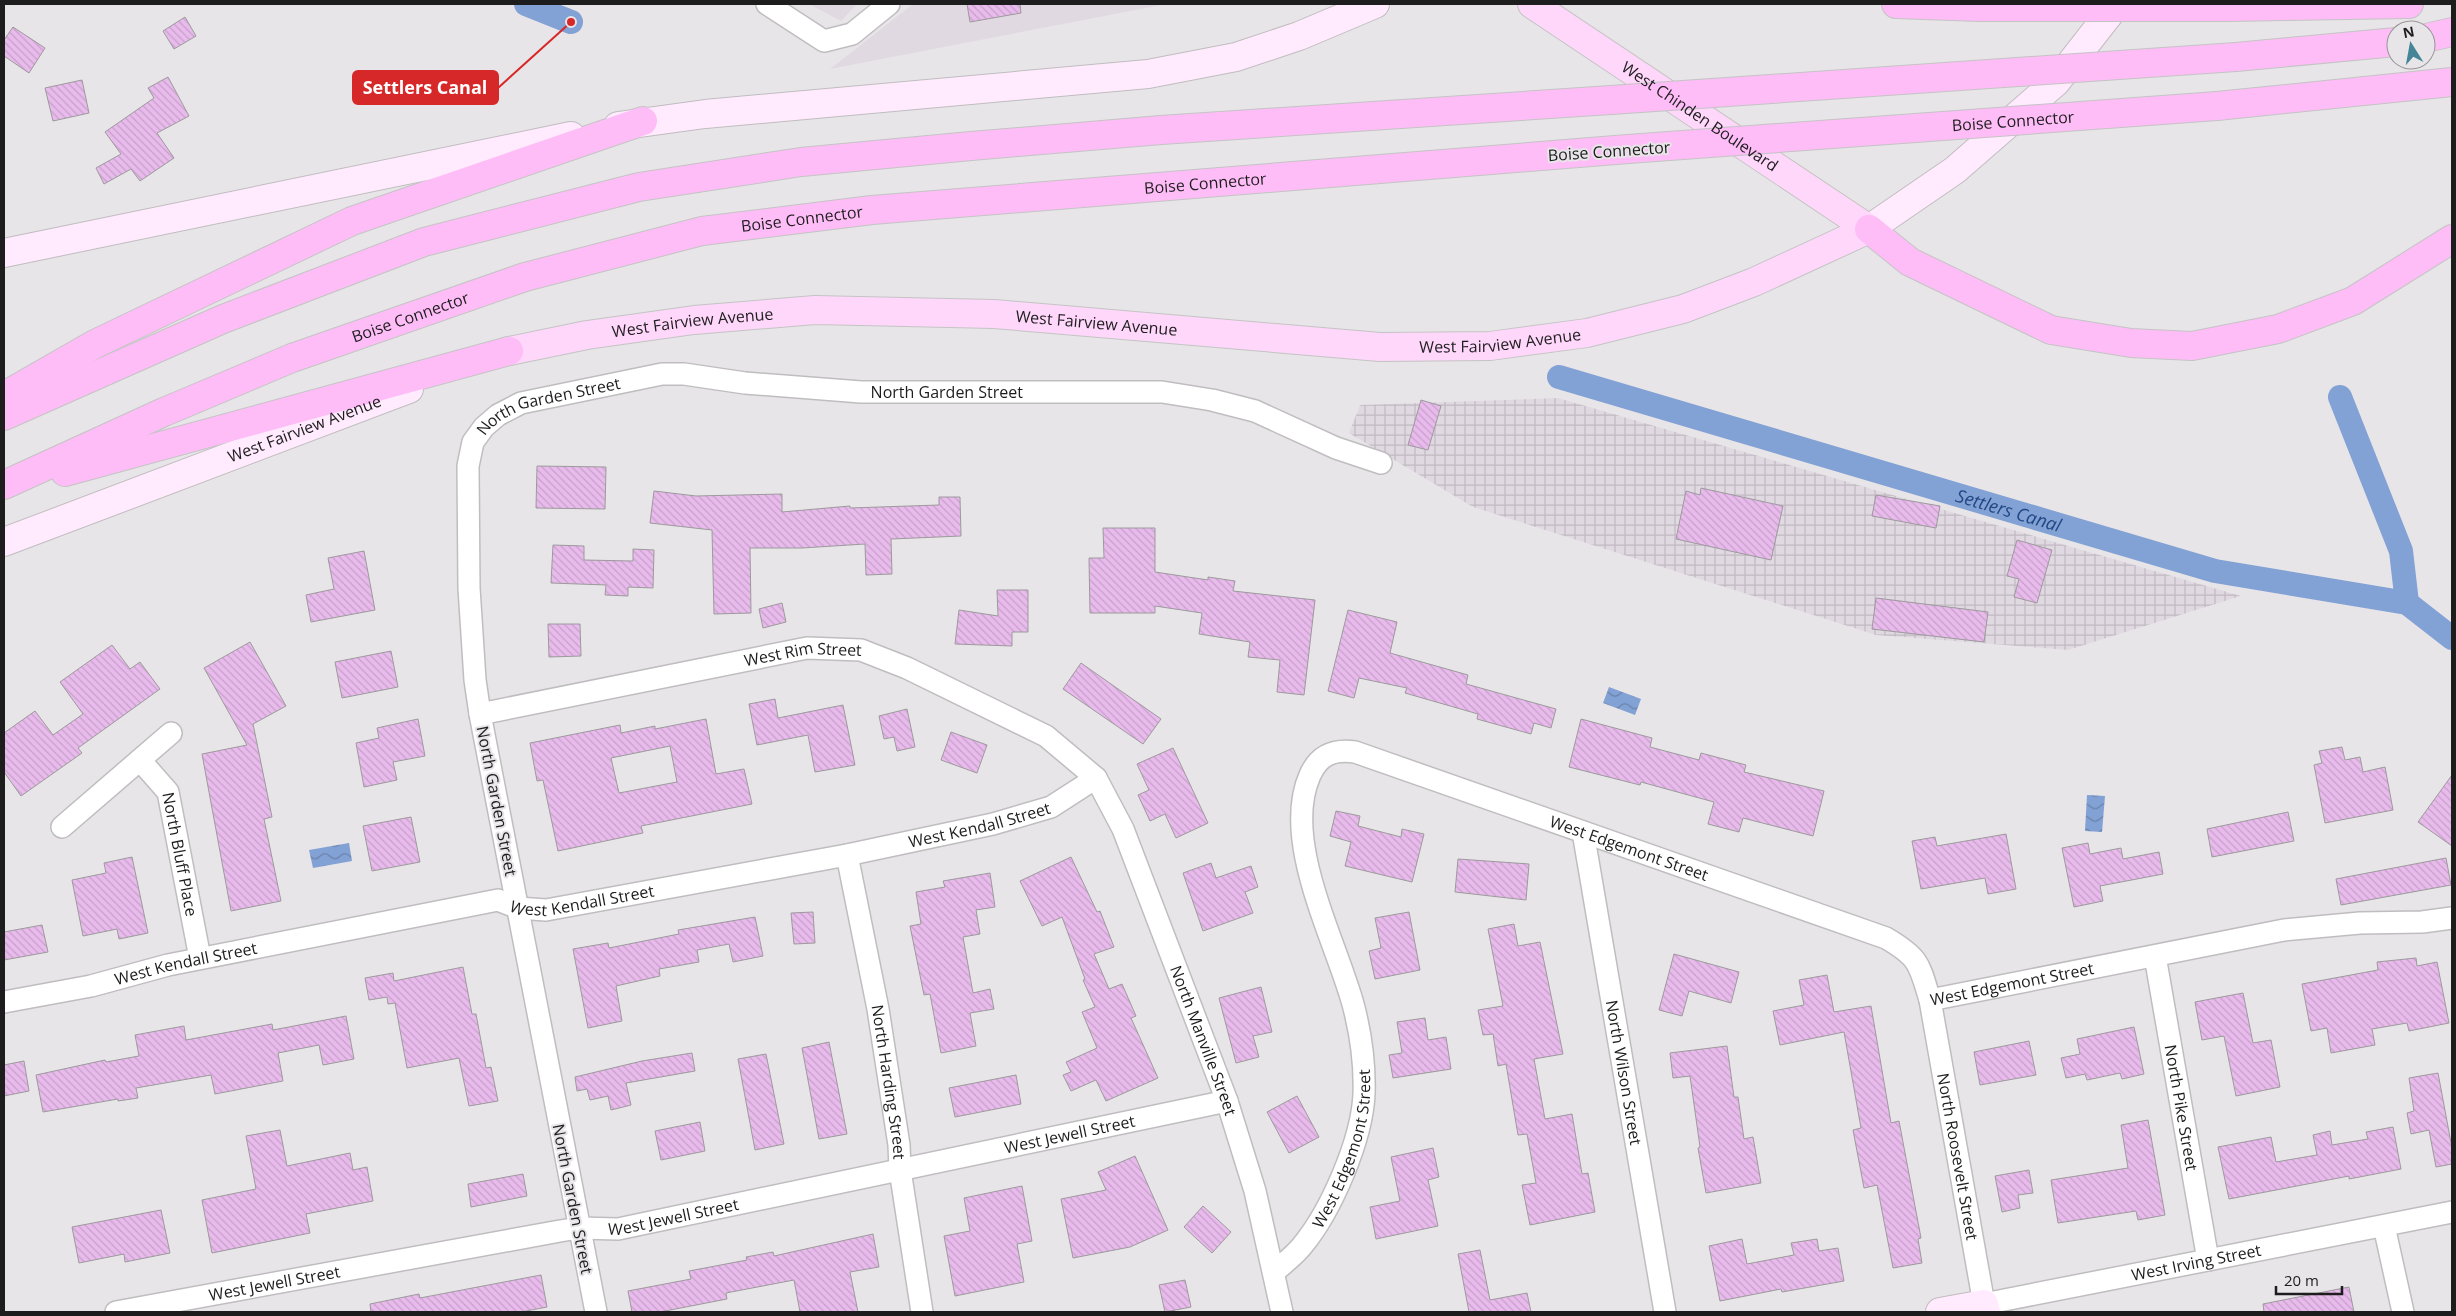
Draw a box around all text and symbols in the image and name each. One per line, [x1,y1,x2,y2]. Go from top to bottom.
north arrow [2386,20,2436,70]
text: N [2401,21,2416,42]
street label: West Chinden Boulevard [1617,56,1783,176]
callout: Settlers Canal [353,71,498,104]
text: Settlers Canal [363,75,487,99]
street label: Boise Connector [1951,105,2075,136]
street label: Boise Connector [1547,136,1671,166]
street label: Boise Connector [1143,167,1268,199]
street label: Boise Connector [740,200,865,237]
street label: Boise Connector [349,286,472,347]
street label: West Fairview Avenue [610,302,774,342]
street label: West Fairview Avenue [1015,305,1178,341]
street label: West Fairview Avenue [1419,323,1582,358]
street label: North Garden Street [471,372,622,439]
street label: North Garden Street [871,381,1023,403]
street label: West Fairview Avenue [224,390,384,468]
water label: Settlers Canal [1953,483,2065,537]
street label: West Rim Street [742,636,862,671]
street label: North Garden Street [472,724,522,878]
street label: North Bluff Place [157,790,203,918]
street label: West Kendall Street [906,797,1053,853]
street label: West Edgemont Street [1547,810,1712,886]
street label: West Kendall Street [507,879,656,921]
street label: West Kendall Street [112,937,259,990]
street label: West Edgemont Street [1928,957,2096,1011]
street label: North Manville Street [1165,962,1242,1118]
street label: North Wilson Street [1601,998,1647,1147]
street label: North Harding Street [866,1003,911,1160]
street label: North Pike Street [2160,1043,2203,1173]
street label: West Edgemont Street [1307,1068,1375,1232]
street label: North Roosevelt Street [1932,1071,1983,1242]
street label: West Jewell Street [1002,1110,1137,1159]
street label: North Garden Street [548,1122,598,1276]
street label: West Jewell Street [608,1193,741,1240]
street label: West Irving Street [2129,1239,2263,1286]
street label: West Jewell Street [207,1260,342,1306]
scale bar [2276,1264,2342,1296]
text: 20 m [2284,1270,2319,1290]

